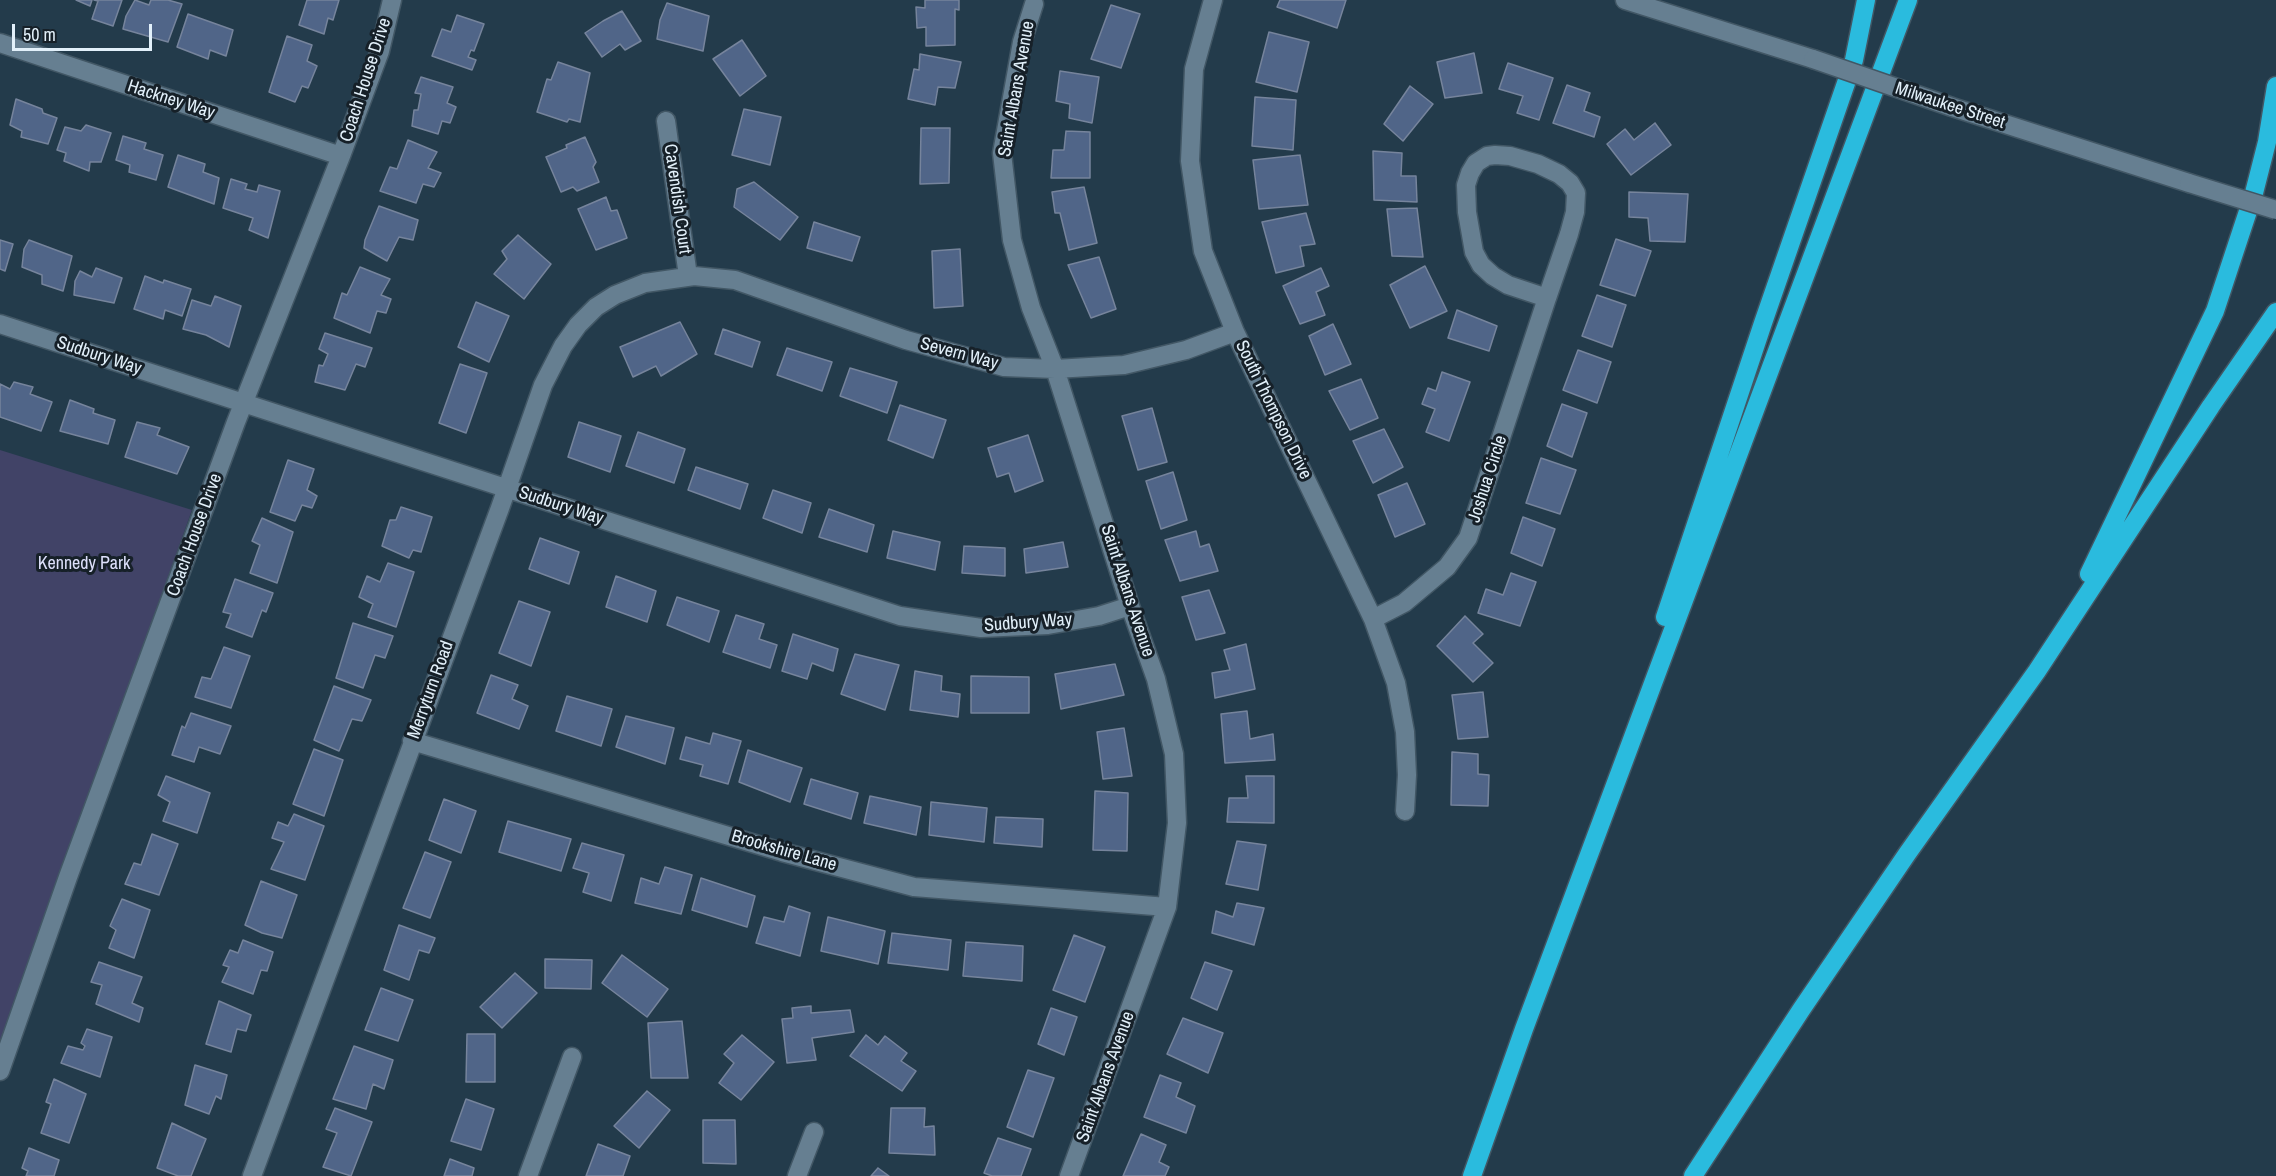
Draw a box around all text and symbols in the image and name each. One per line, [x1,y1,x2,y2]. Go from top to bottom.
scale bar [15,12,154,50]
street label: Coach House Drive [336,15,396,145]
street label: Saint Albans Avenue [994,19,1040,159]
text: 50 m [23,22,56,47]
street label: Hackney Way [125,76,217,124]
street label: Milwaukee Street [1892,78,2008,134]
street label: Cavendish Court [659,143,695,255]
street label: Sudbury Way [54,332,144,380]
street label: Severn Way [918,333,1000,375]
street label: South Thompson Drive [1230,337,1316,483]
street label: Joshua Circle [1464,433,1512,525]
street label: Coach House Drive [163,471,227,599]
street label: Sudbury Way [516,482,606,530]
street label: Saint Albans Avenue [1095,522,1159,660]
park label: Kennedy Park [38,553,130,575]
street label: Sudbury Way [983,609,1073,637]
street label: Merryturn Road [403,638,459,742]
street label: Brookshire Lane [729,826,839,876]
street label: Saint Albans Avenue [1072,1009,1140,1145]

